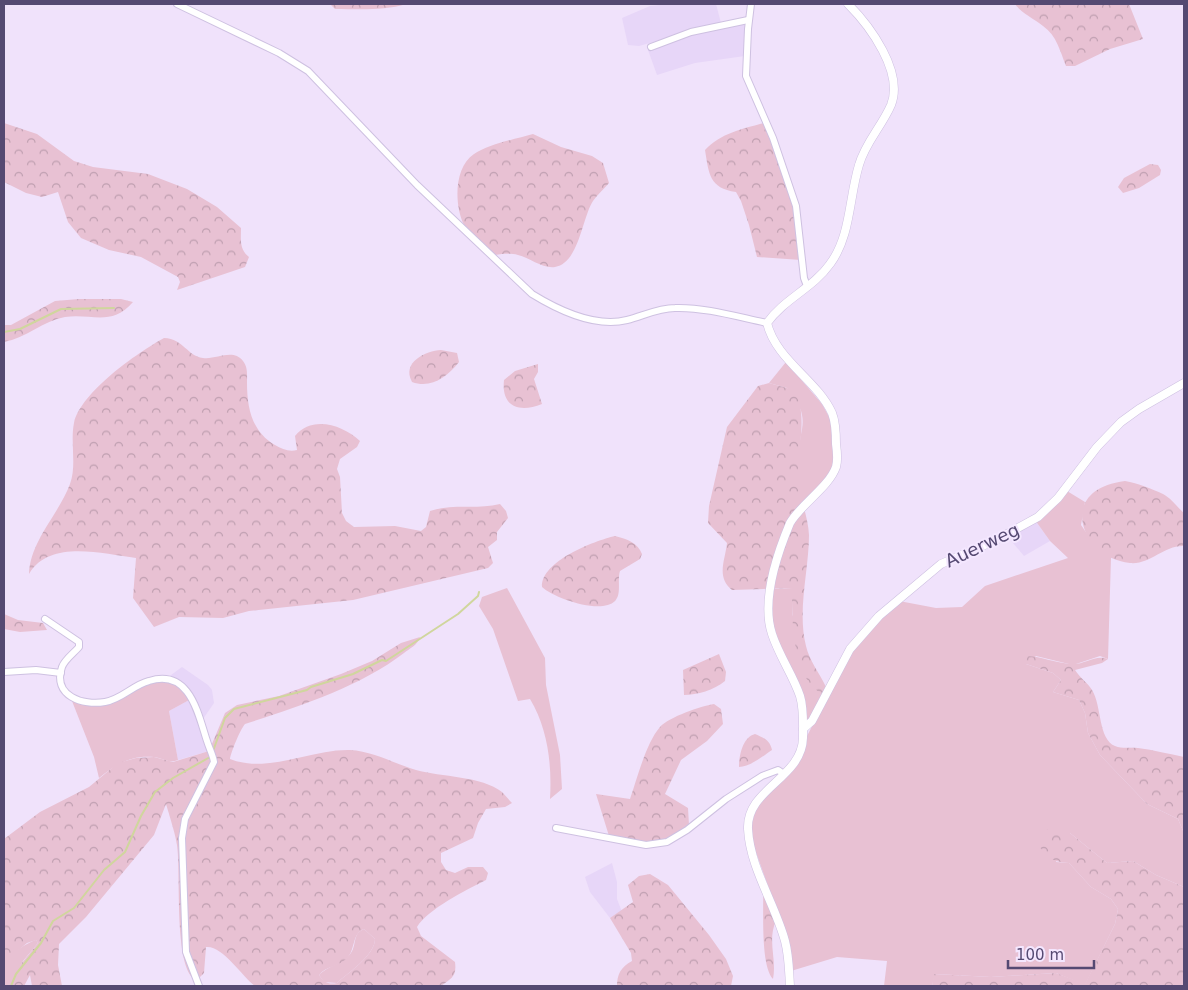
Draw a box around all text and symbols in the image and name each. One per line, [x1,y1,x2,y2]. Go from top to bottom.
street label: Auerweg [942,519,1022,571]
scale bar [1008,938,1094,970]
text: 100 m [1016,946,1064,964]

